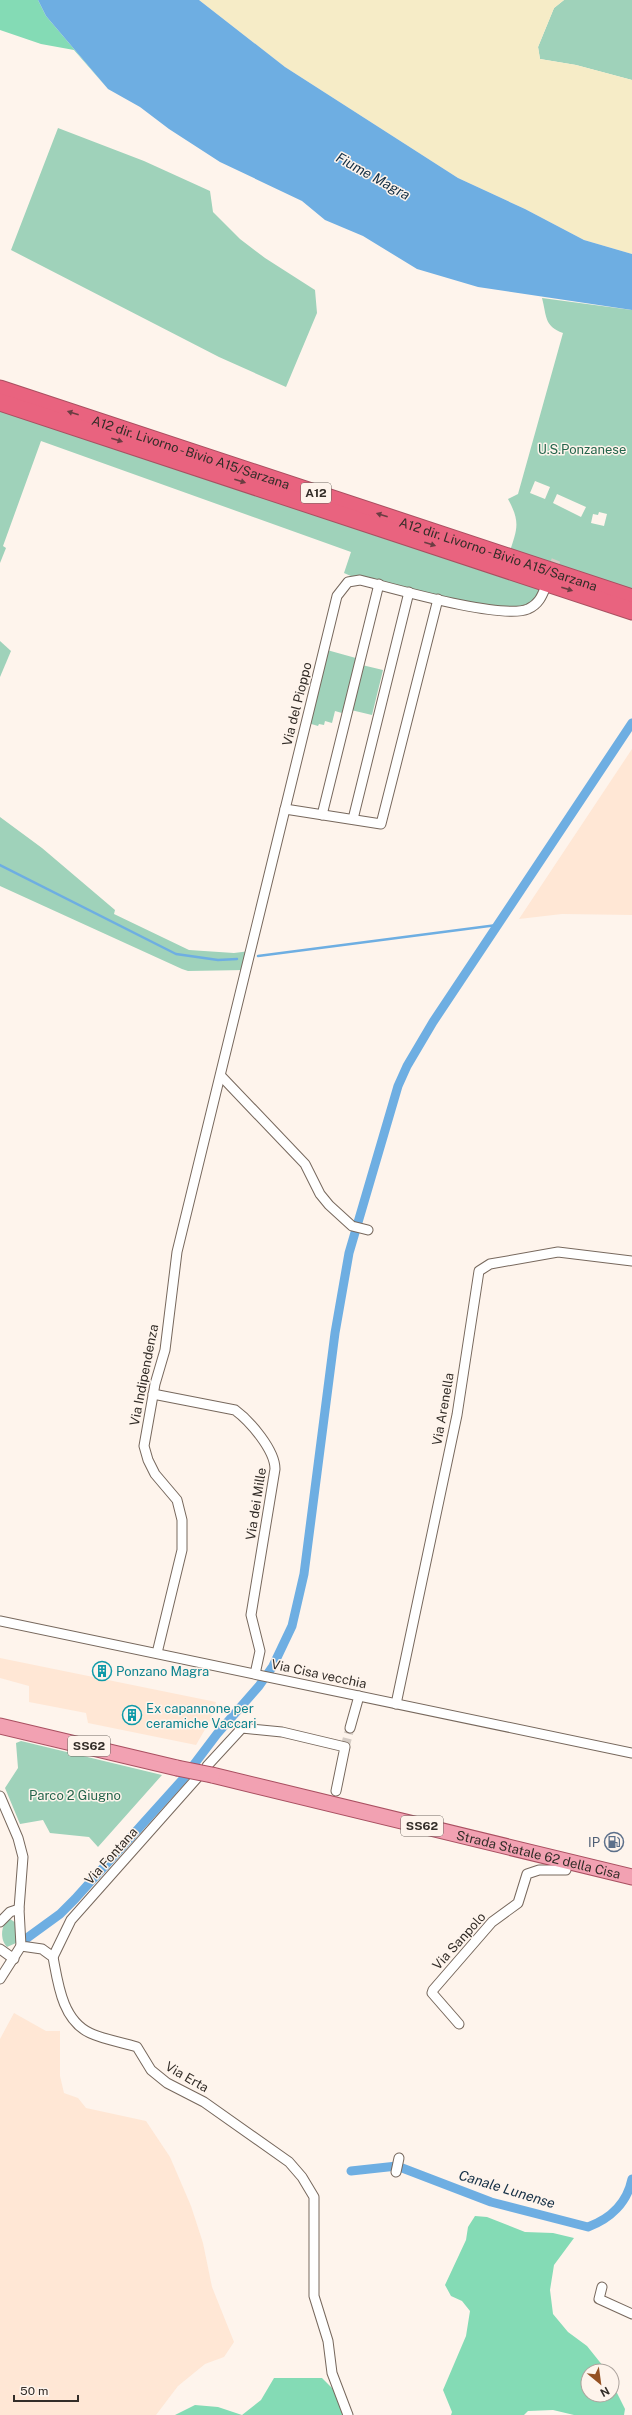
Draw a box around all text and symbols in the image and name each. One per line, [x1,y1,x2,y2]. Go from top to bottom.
water label: Fiume Magra [333,149,413,203]
one-way arrow [66,409,78,415]
street label: A12 dir. Livorno - Bivio A15/Sarzana [90,412,292,492]
one-way arrow [111,438,123,444]
park label: U.S.Ponzanese [538,442,626,457]
one-way arrow [235,478,247,484]
road number: A12 [301,483,331,503]
one-way arrow [376,512,388,518]
street label: A12 dir. Livorno - Bivio A15/Sarzana [398,514,599,594]
one-way arrow [425,541,437,547]
one-way arrow [561,587,573,593]
street label: Via del Pioppo [279,660,315,748]
street label: Via Indipendenza [127,1323,161,1427]
street label: Via Arenella [429,1371,457,1447]
street label: Via dei Mille [243,1467,269,1541]
street label: Via Cisa vecchia [270,1657,368,1691]
building icon: Ponzano Magra [91,1660,113,1682]
place label: Ponzano Magra [116,1664,209,1679]
place label: Ex capannone per ceramiche Vaccari [146,1701,256,1731]
building icon: Ex capannone per ceramiche Vaccari [121,1704,143,1726]
road number: SS62 [68,1736,110,1756]
park label: Parco 2 Giugno [29,1788,121,1803]
road number: SS62 [401,1816,443,1836]
street label: Via Fontana [82,1824,140,1888]
street label: Strada Statale 62 della Cisa [455,1827,622,1881]
fuel station icon: IP [603,1831,625,1853]
place label: IP [588,1835,600,1850]
street label: Via Sanpolo [429,1909,489,1973]
street label: Via Erta [163,2059,211,2095]
water label: Canale Lunense [457,2167,558,2211]
north arrow [580,2363,620,2403]
scale bar [14,2377,78,2403]
text: 50 m [20,2384,48,2398]
text: N [598,2384,612,2399]

